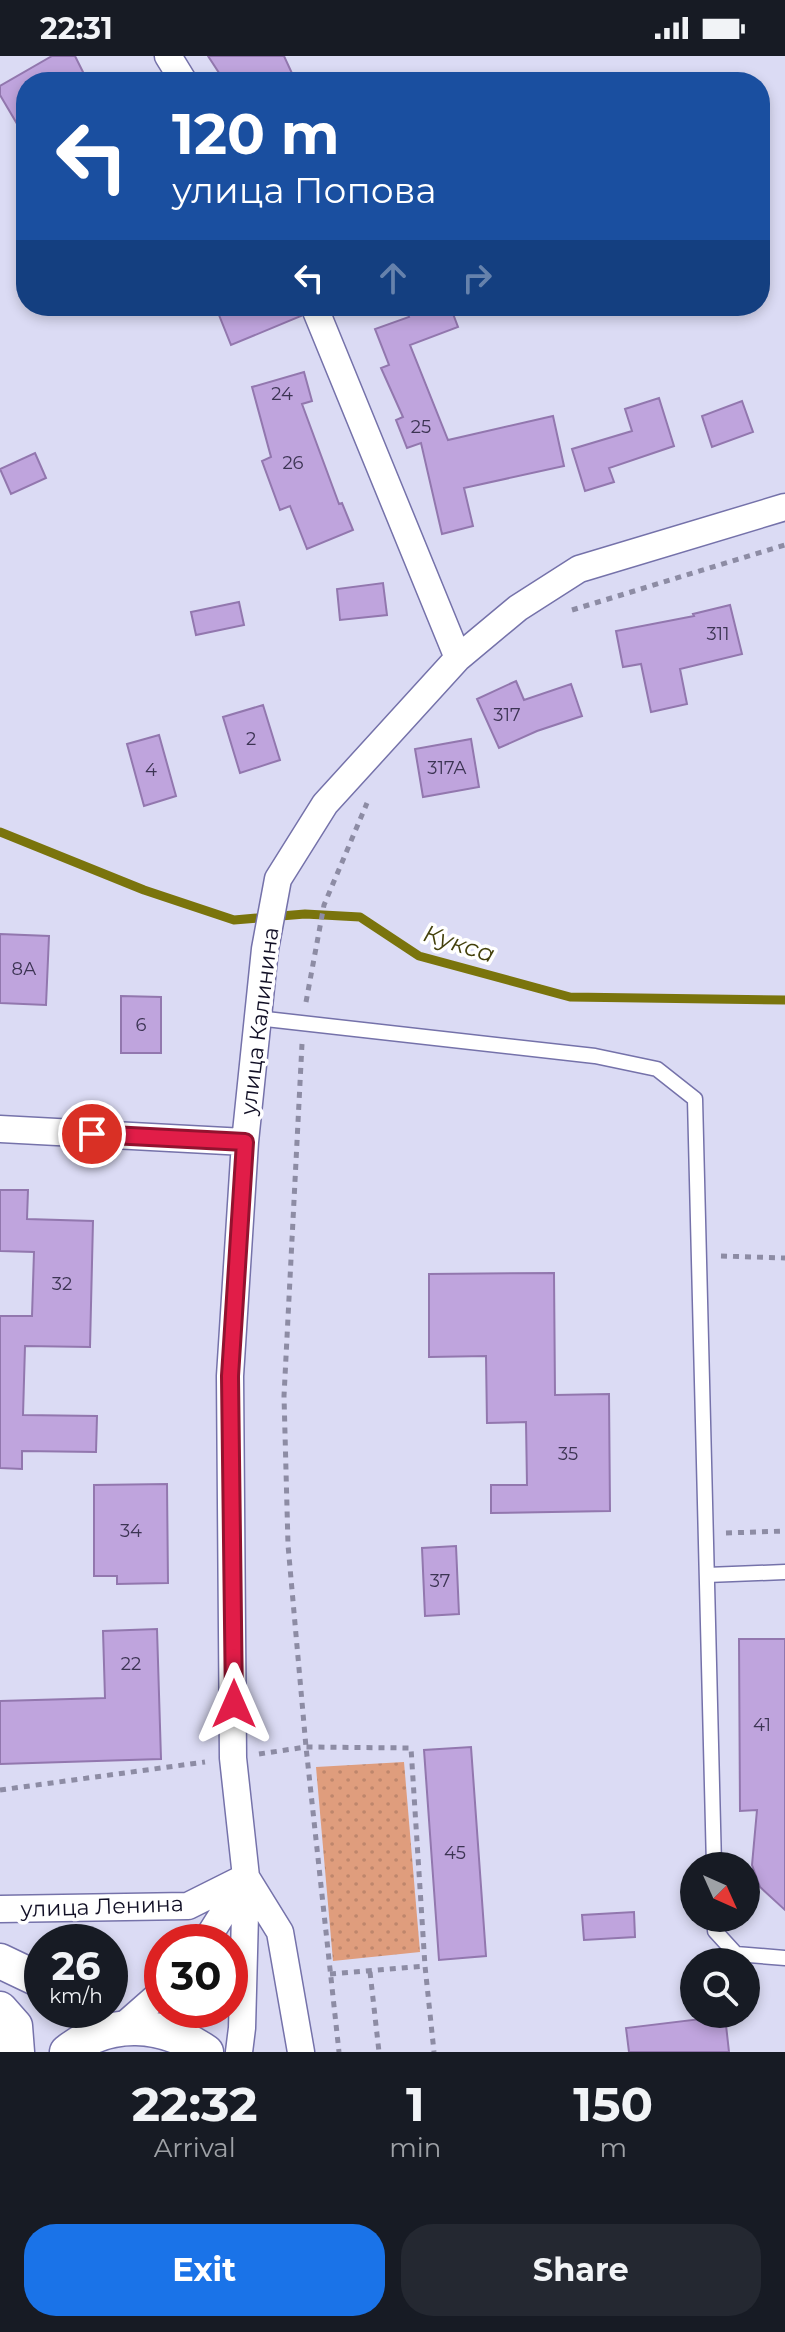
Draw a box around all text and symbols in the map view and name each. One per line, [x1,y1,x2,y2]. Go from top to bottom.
text: 22:31 [40,10,113,47]
text: 120 m [172,100,340,168]
icon: left [40,104,144,208]
text: улица Попова [172,168,436,212]
icon: left [287,256,331,300]
icon: ahead [371,256,415,300]
icon: right [455,256,499,300]
house number: 24 [271,383,293,405]
house number: 25 [411,416,431,438]
house number: 26 [282,452,304,474]
house number: 311 [706,623,730,645]
house number: 317 [493,704,521,726]
house number: 2 [246,728,256,750]
house number: 317А [427,757,467,779]
house number: 4 [145,759,157,781]
water label: Кукса [420,918,498,969]
street label: улица Калинина [234,926,284,1118]
house number: 8А [12,958,37,980]
house number: 6 [136,1014,147,1036]
pin [58,1100,126,1168]
icon: arrive [70,1112,114,1156]
house number: 32 [52,1273,72,1295]
house number: 35 [558,1443,578,1465]
house number: 34 [120,1520,142,1542]
house number: 37 [430,1570,450,1592]
house number: 22 [121,1653,141,1675]
position arrow [192,1662,276,1746]
house number: 41 [753,1714,771,1736]
house number: 45 [444,1842,466,1864]
north arrow [680,1852,760,1932]
map controls [680,1852,760,2028]
street label: улица Ленина [19,1890,184,1923]
speed limit sign: 30 [144,1924,248,2028]
text: 26 [51,1941,101,1990]
button: search [680,1948,760,2028]
text: km/h [49,1984,103,2008]
text: 22:32 [132,2075,258,2133]
text: 1 [406,2075,425,2133]
text: 150 [573,2075,653,2133]
text: Arrival [154,2132,236,2164]
text: min [389,2132,441,2164]
text: m [599,2132,627,2164]
button: Exit [24,2224,385,2316]
button: Share [401,2224,761,2316]

